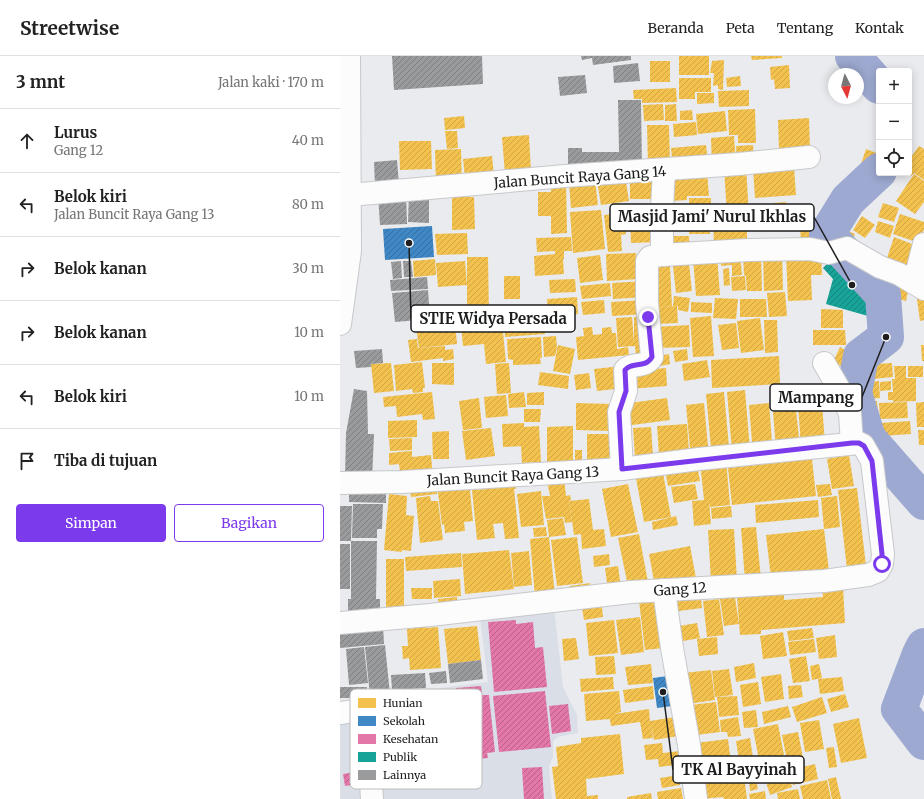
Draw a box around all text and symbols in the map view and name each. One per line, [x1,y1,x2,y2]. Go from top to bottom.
text: Streetwise [20,16,119,40]
text: Beranda [648,19,704,37]
text: Peta [726,19,755,37]
text: Tentang [777,19,833,37]
text: Kontak [855,19,904,37]
north arrow [828,68,864,104]
map controls [876,68,912,176]
button: + [876,68,912,104]
text: 3 mnt [16,71,65,93]
text: Jalan kaki · 170 m [218,74,324,91]
button: − [876,104,912,140]
text: Lurus [54,123,97,142]
icon: ahead [16,130,38,152]
text: 40 m [292,132,324,149]
button: locate [876,140,912,176]
text: Gang 12 [54,142,103,159]
street label: Jalan Buncit Raya Gang 14 [492,162,667,192]
text: Belok kiri [54,187,127,206]
icon: left [16,194,38,216]
text: 80 m [292,196,324,213]
callout: Masjid Jami' Nurul Ikhlas [610,204,814,231]
text: Jalan Buncit Raya Gang 13 [54,206,214,223]
text: Masjid Jami' Nurul Ikhlas [618,207,806,226]
icon: right [16,258,38,280]
text: Belok kanan [54,259,147,278]
text: 30 m [292,260,324,277]
callout: STIE Widya Persada [411,305,575,332]
route end [639,308,657,326]
text: STIE Widya Persada [419,309,567,328]
icon: right [16,322,38,344]
text: Belok kanan [54,323,147,342]
text: 10 m [294,324,324,341]
callout: Mampang [770,384,862,411]
icon: left [16,386,38,408]
text: Belok kiri [54,387,127,406]
text: 10 m [294,388,324,405]
text: Mampang [778,388,855,407]
icon: arrive [16,450,38,472]
text: Tiba di tujuan [54,451,157,470]
street label: Jalan Buncit Raya Gang 13 [425,462,600,490]
button: Simpan [16,504,166,542]
button: Bagikan [174,504,324,542]
route start [873,555,891,573]
street label: Gang 12 [653,578,707,600]
legend [350,689,482,789]
text: Hunian [383,696,423,710]
text: Sekolah [383,714,426,728]
text: Kesehatan [383,732,439,746]
text: Publik [383,750,417,764]
callout: TK Al Bayyinah [673,756,804,783]
text: TK Al Bayyinah [681,760,797,779]
text: Lainnya [383,768,426,782]

